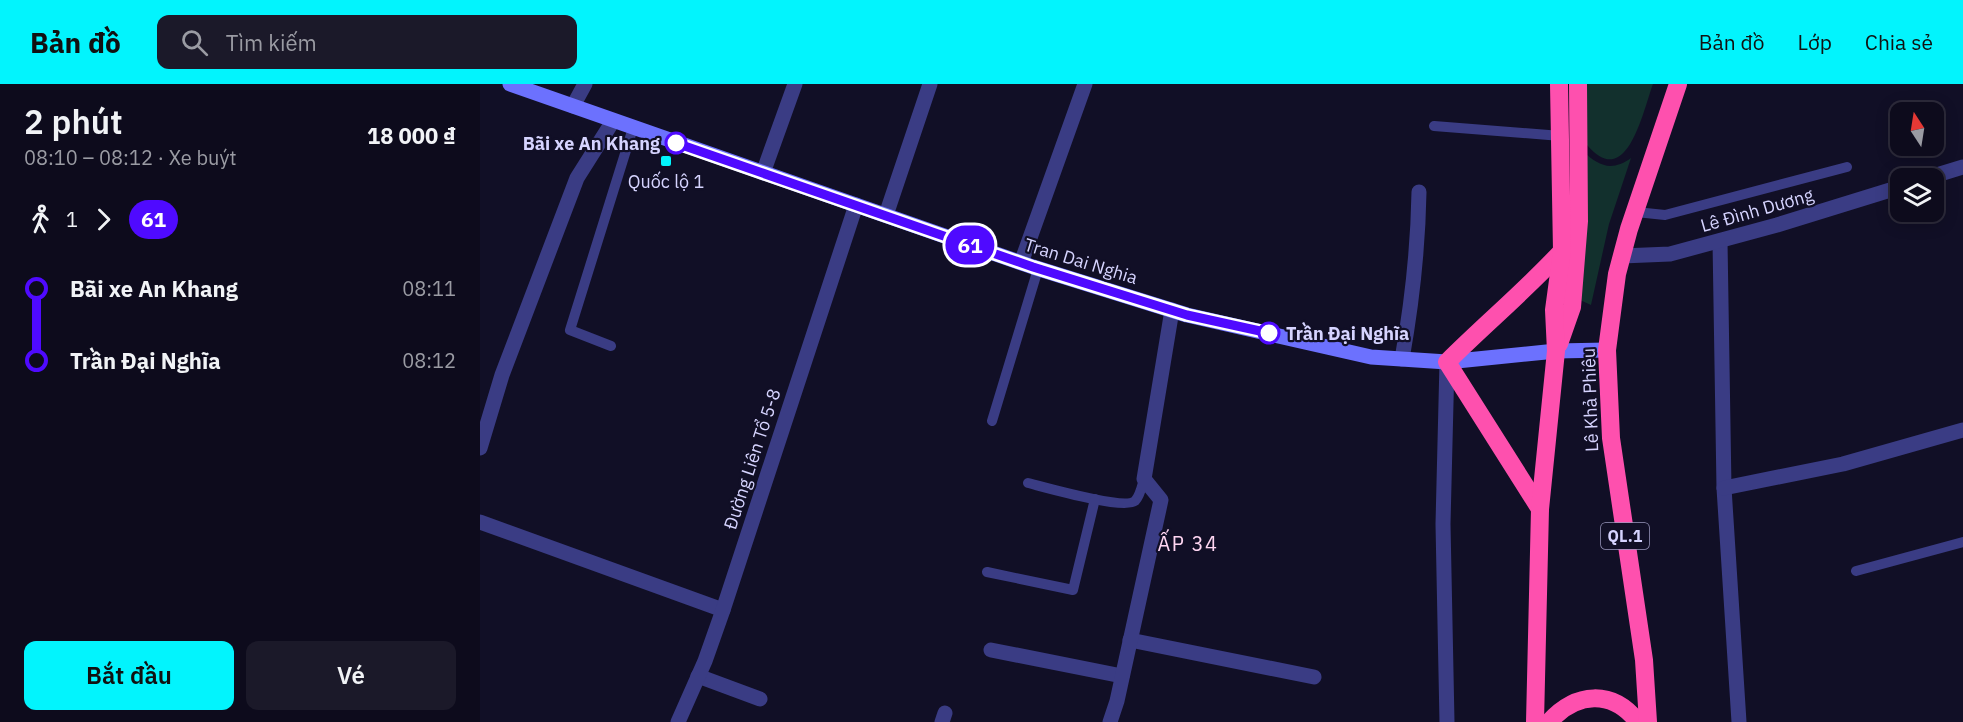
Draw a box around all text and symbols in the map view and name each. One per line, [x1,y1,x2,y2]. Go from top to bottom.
search box [157,15,577,69]
text: Bản đồ [30,24,121,61]
icon: search [178,26,211,59]
text: Tìm kiếm [226,28,317,57]
text: Bản đồ [1699,28,1765,56]
text: Lớp [1798,28,1832,56]
text: Chia sẻ [1865,28,1933,56]
text: 2 phút [24,100,123,143]
north arrow [1890,102,1944,156]
map controls [1890,102,1944,222]
text: 18 000 ₫ [367,121,456,150]
place label: Bãi xe An Khang [523,132,660,155]
marker: Bãi xe An Khang [665,132,687,154]
text: 08:10 – 08:12 · Xe buýt [24,144,236,171]
marker: Quốc lộ 1 [659,154,673,168]
button: layers [1890,168,1944,222]
place label: Quốc lộ 1 [628,170,704,193]
street label: Lê Đình Dương [1698,183,1817,237]
icon: walk [24,203,57,236]
icon: forward [87,203,120,236]
text: 61 [141,205,166,233]
text: 1 [66,206,78,233]
line badge: 61 [943,226,997,264]
text: 61 [957,231,983,259]
street label: Tran Dai Nghia [1022,233,1141,289]
text: Bãi xe An Khang [70,274,238,303]
text: 08:11 [402,275,456,302]
marker: Trần Đại Nghĩa [1258,322,1280,344]
place label: Trần Đại Nghĩa [1286,322,1409,345]
text: Trần Đại Nghĩa [70,346,221,375]
text: 08:12 [402,347,456,374]
street label: Lê Khả Phiêu [1577,348,1603,452]
street label: Đường Liên Tổ 5-8 [718,386,786,532]
road number: QL.1 [1601,523,1649,549]
district label: ẤP 34 [1157,528,1219,557]
button: Bắt đầu [24,641,234,710]
button: Vé [246,641,456,710]

